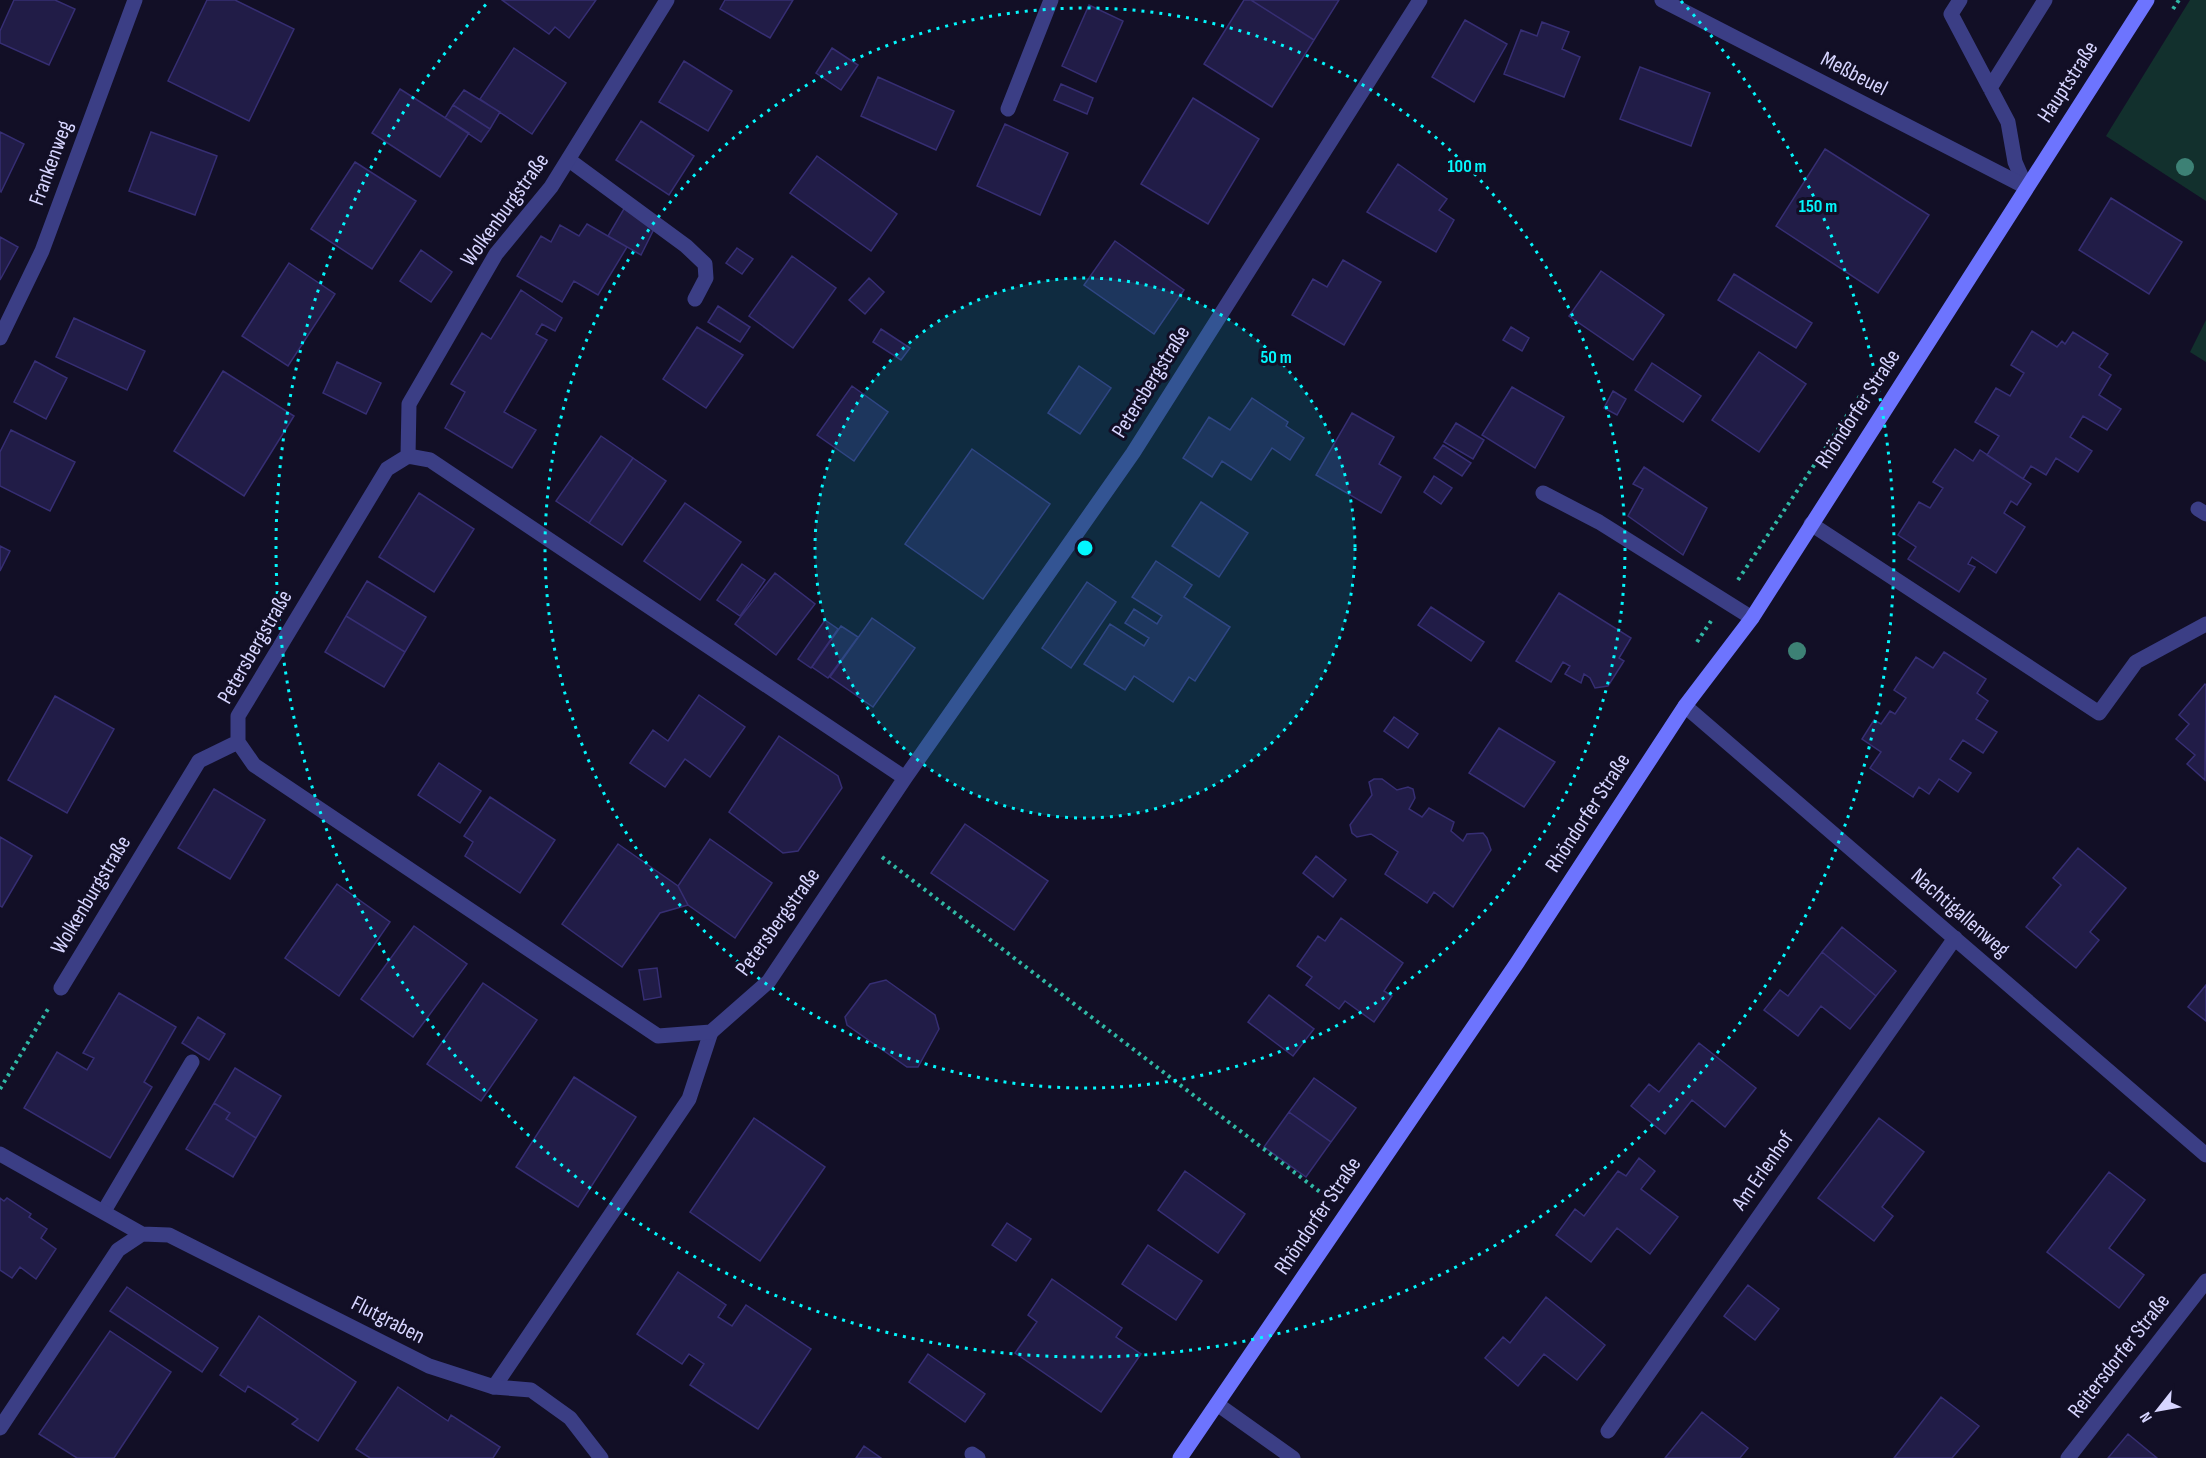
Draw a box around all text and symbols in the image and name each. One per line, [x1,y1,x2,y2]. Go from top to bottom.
street label: Hauptstraße [2032,36,2104,128]
street label: Meßbeuel [1816,46,1892,102]
street label: Frankenweg [23,117,79,209]
street label: Wolkenburgstraße [455,148,555,272]
text: 100 m [1448,156,1487,177]
text: 150 m [1799,196,1837,217]
street label: Petersbergstraße [1106,321,1196,443]
street label: Rhöndorfer Straße [1810,345,1906,473]
text: 50 m [1260,347,1292,368]
centre of rings [1075,538,1095,558]
street label: Petersbergstraße [212,585,298,709]
street label: Rhöndorfer Straße [1540,749,1636,877]
street label: Wolkenburgstraße [45,831,137,959]
street label: Petersbergstraße [730,863,826,981]
street label: Nachtigallenweg [1905,863,2015,963]
street label: Am Erlenhof [1726,1126,1800,1216]
street label: Rhöndorfer Straße [1269,1152,1367,1280]
street label: Reitersdorfer Straße [2062,1289,2176,1423]
street label: Flutgraben [347,1290,429,1350]
north arrow [2128,1380,2188,1440]
text: N [2136,1408,2157,1426]

